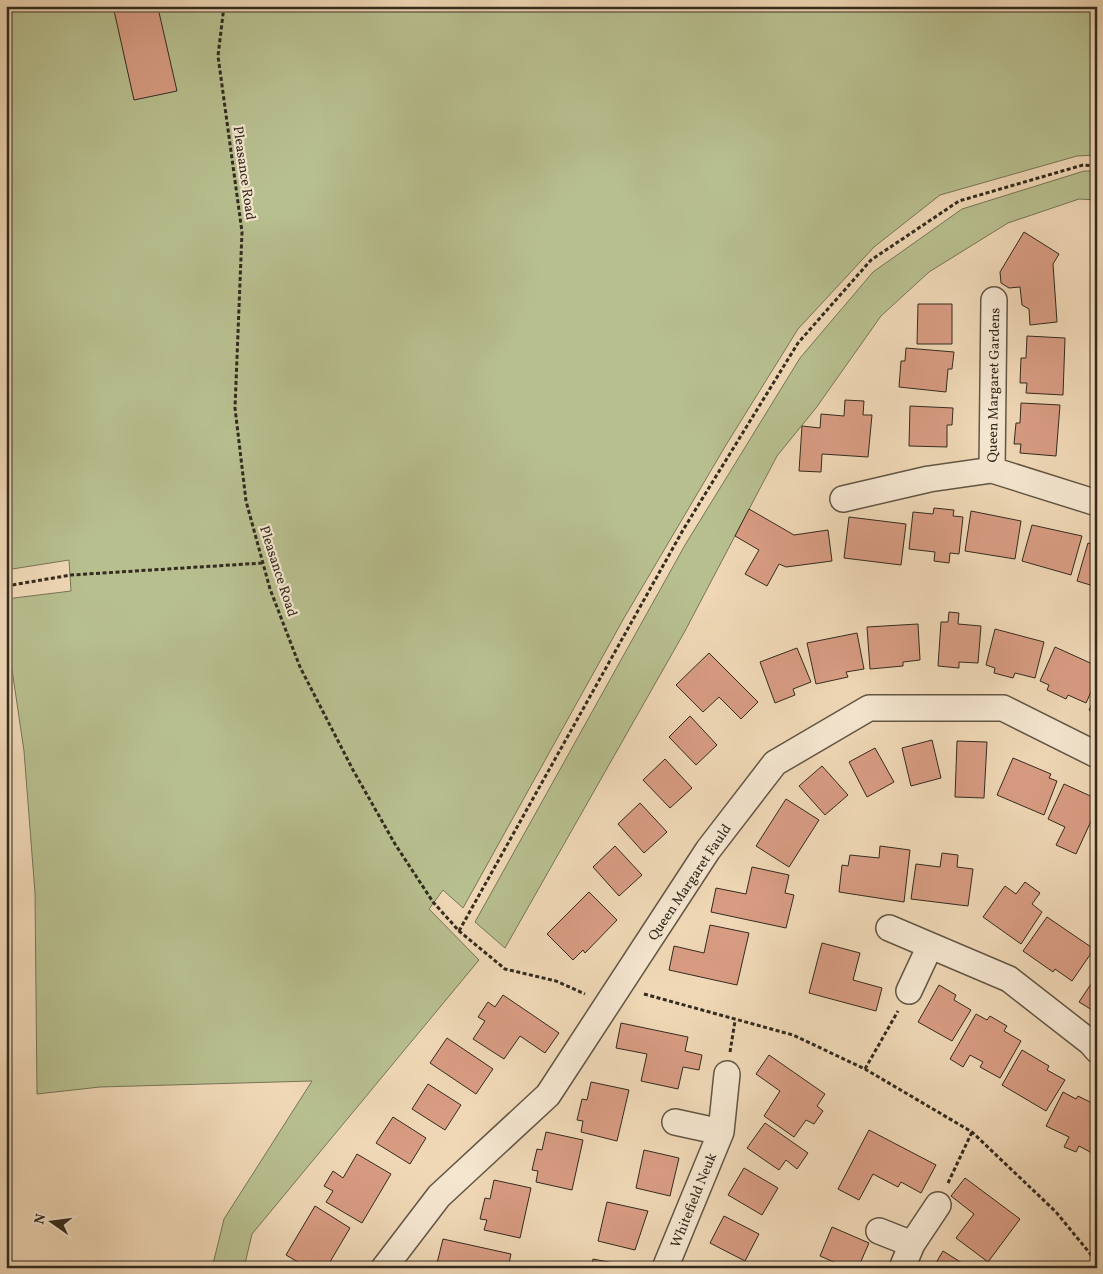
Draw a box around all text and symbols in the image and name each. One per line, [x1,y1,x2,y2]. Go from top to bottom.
street label: Pleasance Road [228,125,260,221]
street label: Queen Margaret Gardens [984,308,1005,463]
street label: Pleasance Road [254,524,301,619]
street label: Queen Margaret Fauld [644,821,736,945]
street label: Whitefield Neuk [667,1150,722,1251]
north arrow [28,1196,78,1246]
text: N [30,1212,51,1226]

